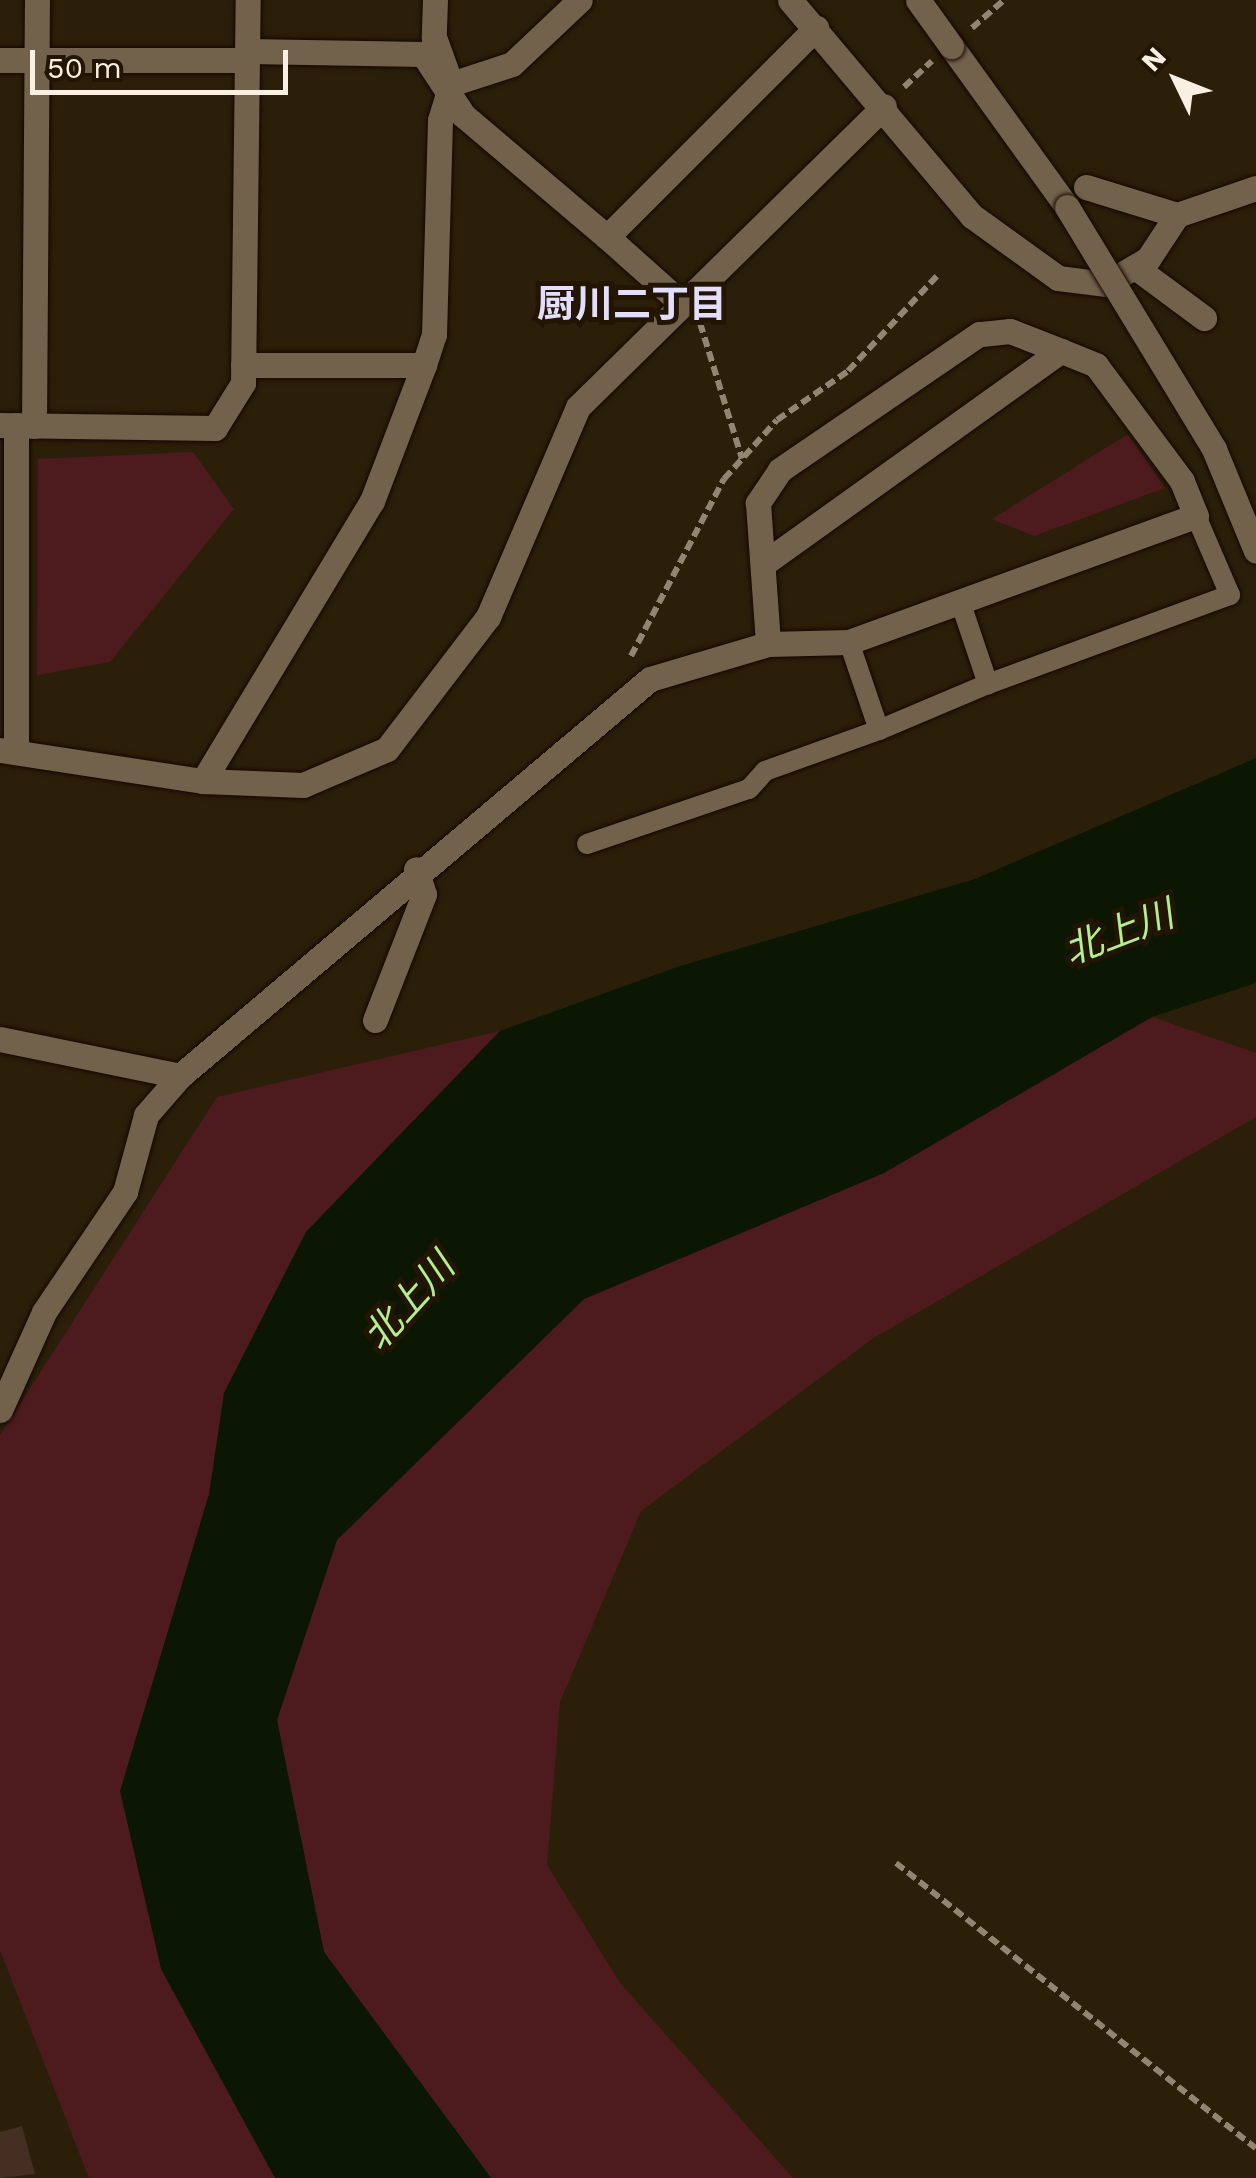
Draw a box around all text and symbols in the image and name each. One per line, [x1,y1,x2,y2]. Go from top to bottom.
scale bar [35,30,292,92]
north arrow [1126,30,1226,130]
text: N [1135,40,1173,78]
text: 50 m [47,50,122,85]
district label: 厨川二丁目 [537,282,727,328]
water label: 北上川 [1058,891,1180,975]
water label: 北上川 [354,1244,464,1360]

